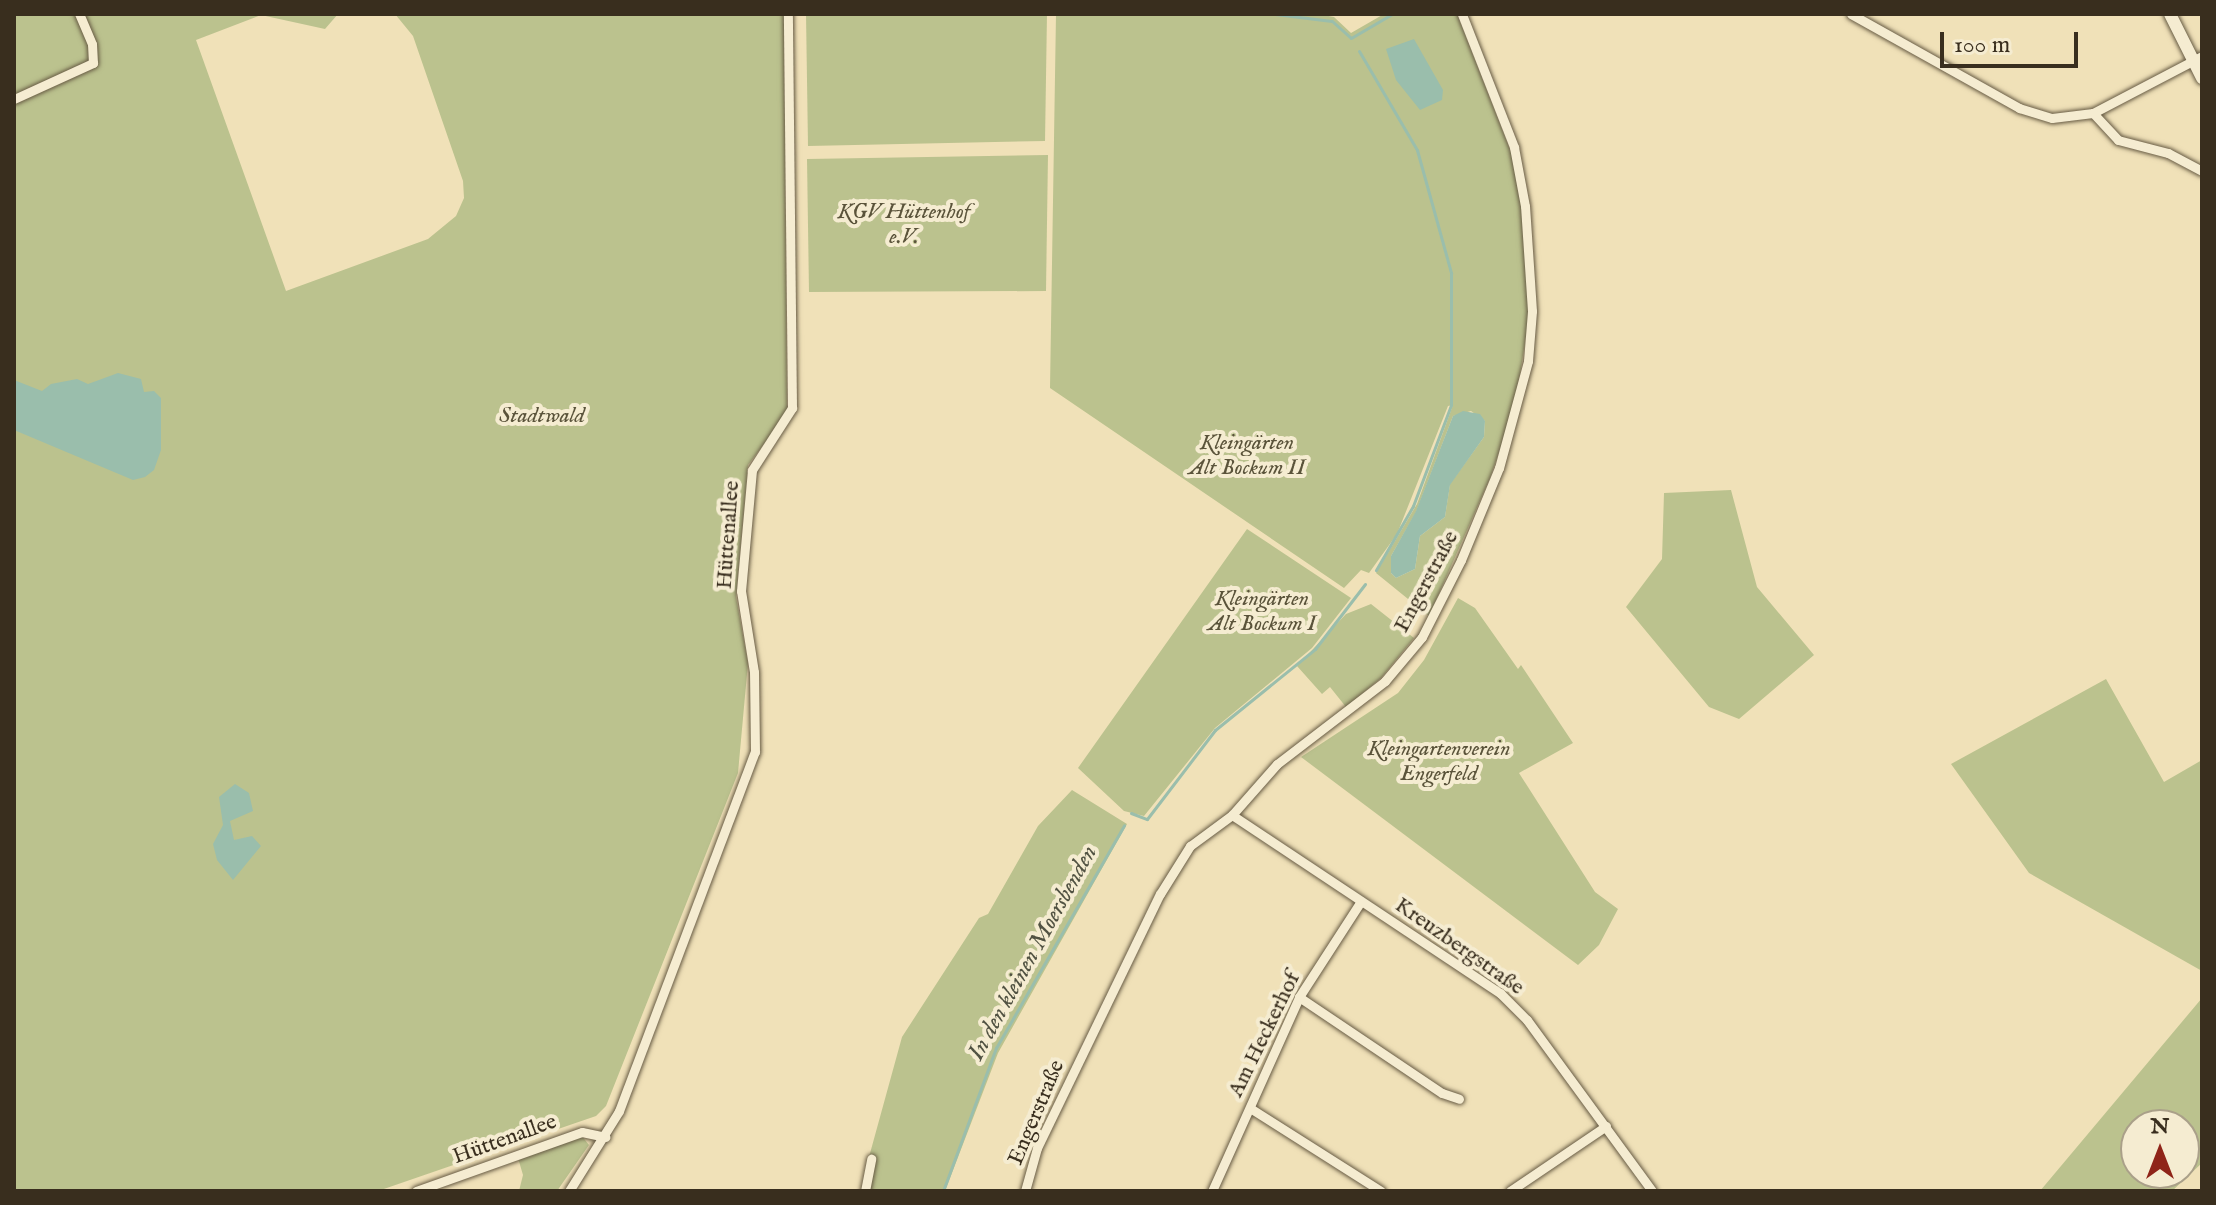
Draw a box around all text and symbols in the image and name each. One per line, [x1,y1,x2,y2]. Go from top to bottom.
scale bar [1944,16,2082,66]
text: 100 m [1954,30,2010,61]
park label: KGV Hüttenhof e.V. [838,199,970,250]
park label: Stadtwald [499,404,585,430]
park label: Kleingärten Alt Bockum II [1189,430,1305,482]
street label: Hüttenallee [712,480,746,590]
street label: Engerstraße [1389,527,1465,637]
park label: Kleingärten Alt Bockum I [1208,586,1316,638]
park label: Kleingartenverein Engerfeld [1368,736,1510,788]
water label: In den kleinen Moersbenden [962,841,1104,1065]
street label: Kreuzbergstraße [1389,893,1529,1001]
street label: Am Heckerhof [1223,968,1307,1102]
street label: Engerstraße [1003,1057,1071,1169]
street label: Hüttenallee [449,1109,561,1171]
north arrow [2120,1109,2200,1189]
text: N [2150,1113,2170,1141]

